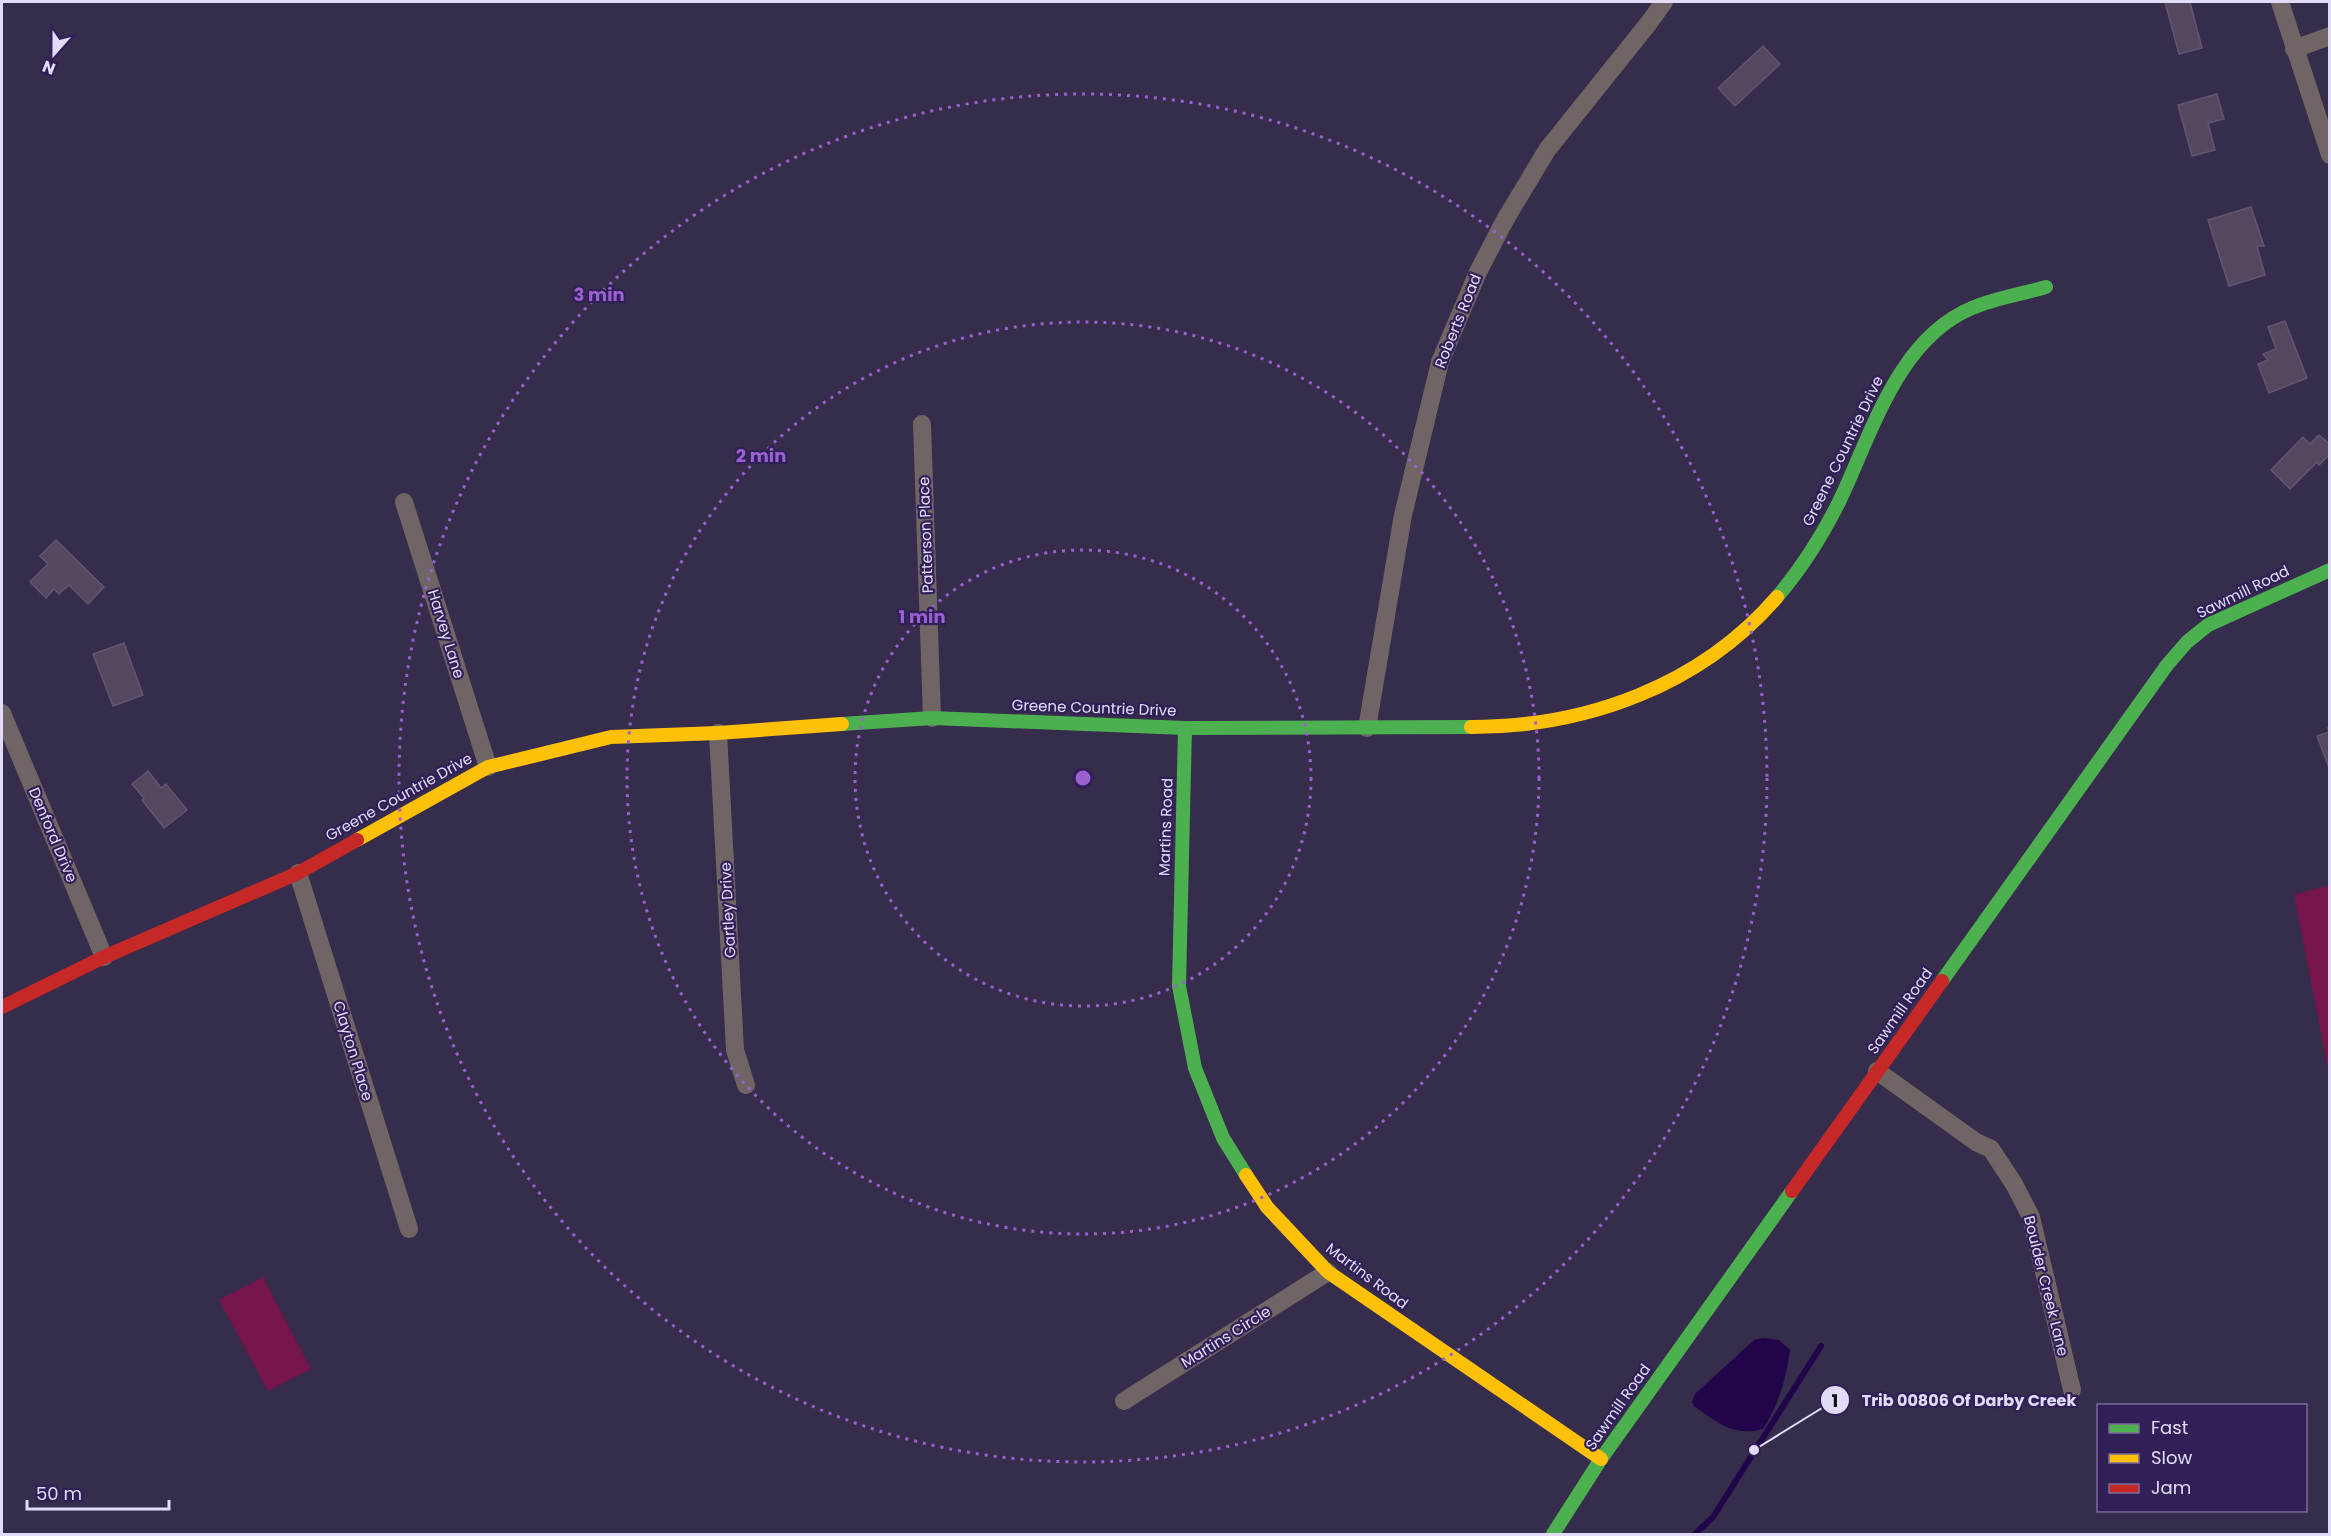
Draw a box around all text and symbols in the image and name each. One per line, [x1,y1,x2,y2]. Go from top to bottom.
north arrow [24,24,84,84]
text: N [39,55,59,80]
street label: Roberts Road [1429,270,1486,371]
text: 3 min [573,282,625,307]
street label: Greene Countrie Drive [1797,372,1888,529]
text: 2 min [736,443,786,468]
street label: Patterson Place [913,476,938,594]
street label: Sawmill Road [2193,560,2293,623]
street label: Harvey Lane [423,587,470,681]
text: 1 min [898,604,946,629]
street label: Greene Countrie Drive [1011,694,1177,721]
street label: Greene Countrie Drive [322,747,476,846]
centre of rings [1073,768,1093,788]
street label: Martins Road [1153,778,1178,876]
street label: Denford Drive [24,784,83,886]
street label: Gartley Drive [715,862,740,958]
street label: Sawmill Road [1862,963,1937,1058]
street label: Clayton Place [328,998,379,1103]
street label: Boulder Creek Lane [2019,1213,2074,1358]
street label: Martins Road [1322,1238,1413,1314]
street label: Martins Circle [1177,1301,1275,1373]
street label: Sawmill Road [1580,1359,1655,1454]
callout: Trib 00806 Of Darby Creek [1820,1383,2089,1417]
text: 1 [1832,1388,1838,1413]
text: Trib 00806 Of Darby Creek [1862,1389,2076,1412]
legend [2097,1404,2307,1512]
text: Fast [2151,1415,2188,1440]
text: Slow [2151,1445,2193,1470]
scale bar [27,1473,170,1511]
text: Jam [2151,1475,2191,1500]
text: 50 m [36,1481,82,1506]

